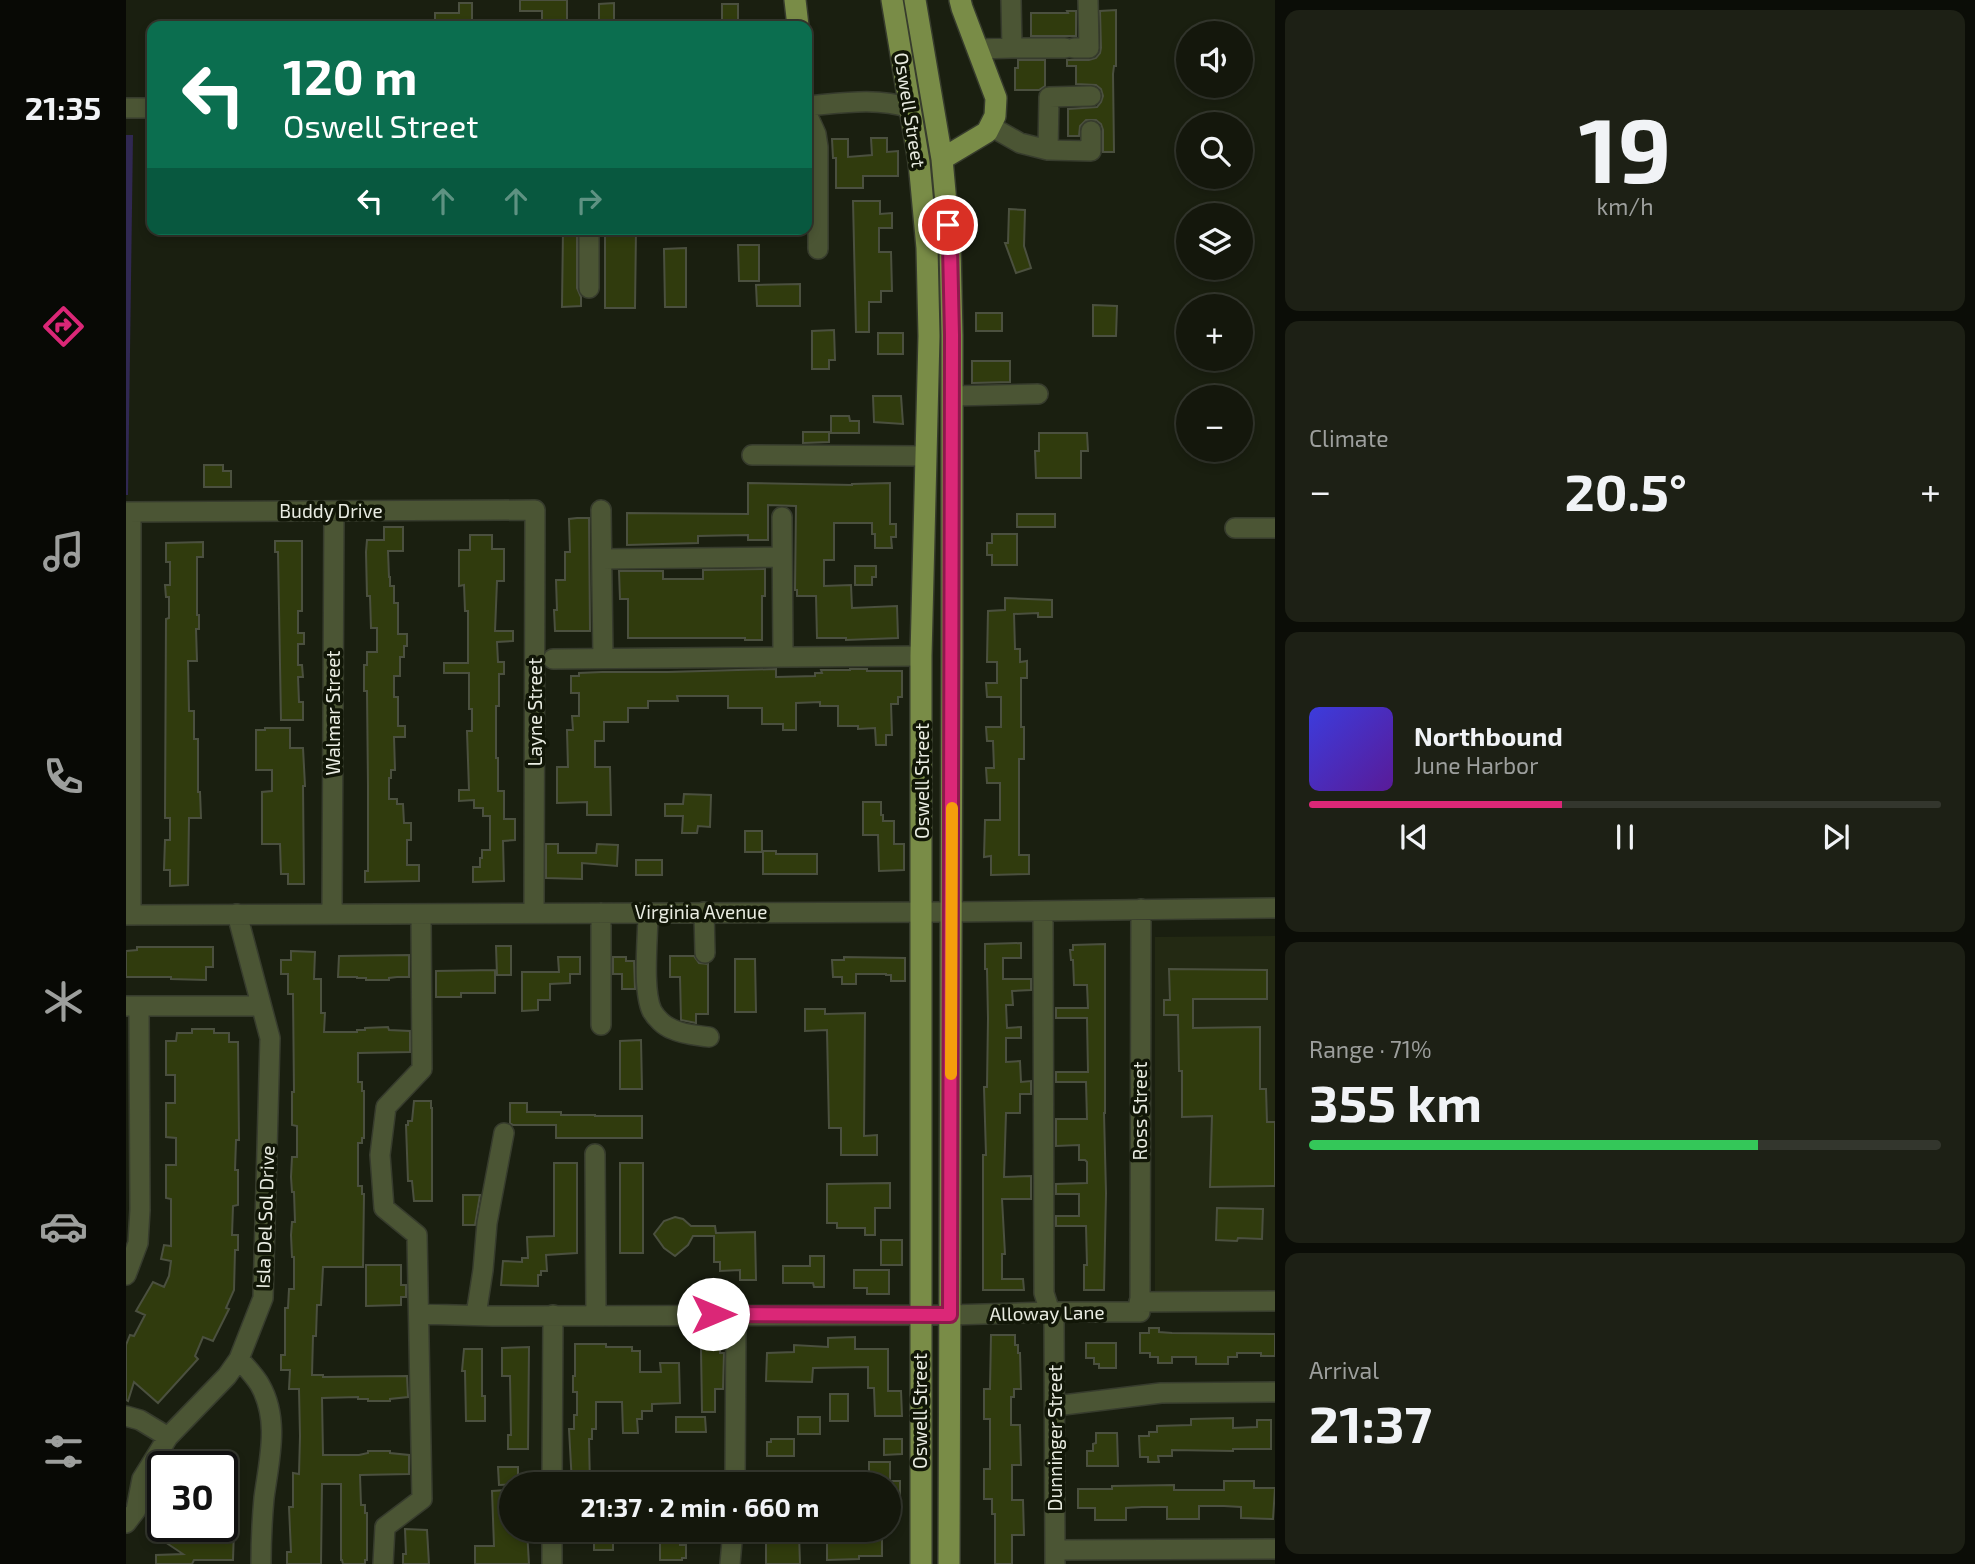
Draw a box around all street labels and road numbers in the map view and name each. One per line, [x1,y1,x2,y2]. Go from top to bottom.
street label: Oswell Street [890,51,931,169]
street label: Buddy Drive [279,499,383,522]
street label: Walmar Street [321,650,344,776]
street label: Layne Street [523,658,546,766]
street label: Oswell Street [910,723,933,839]
street label: Virginia Avenue [635,900,767,923]
street label: Ross Street [1128,1062,1151,1160]
street label: Isla Del Sol Drive [251,1145,278,1289]
street label: Alloway Lane [989,1300,1105,1325]
street label: Oswell Street [908,1353,931,1469]
street label: Dunninger Street [1043,1365,1066,1511]

